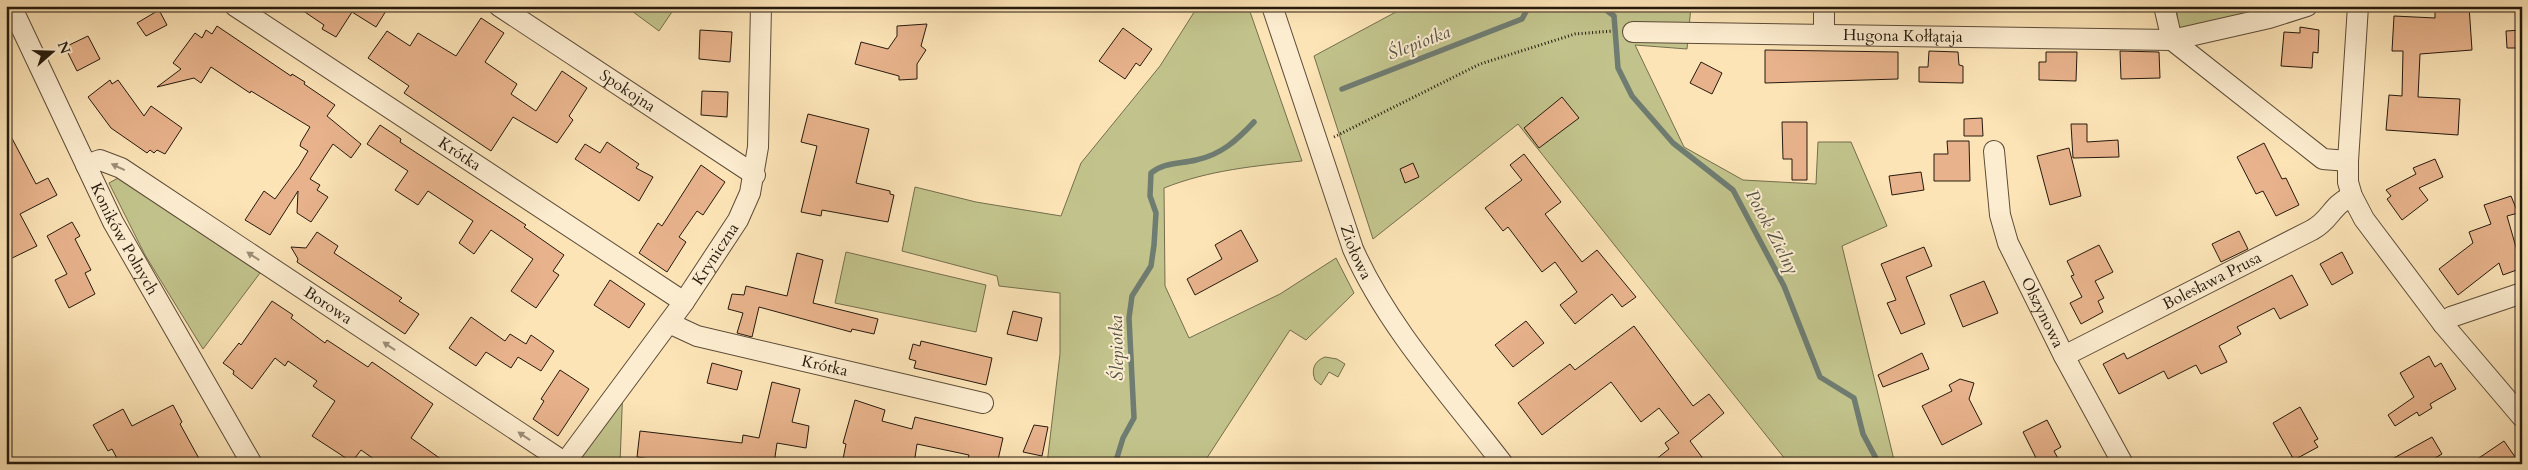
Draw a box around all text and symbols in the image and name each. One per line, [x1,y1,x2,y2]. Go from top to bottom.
water label: Ślepiotka [1384,20,1454,66]
street label: Hugona Kołłątaja [1843,24,1963,48]
north arrow [28,28,78,78]
text: N [53,39,75,57]
street label: Spokojna [595,64,660,117]
street label: Krótka [434,132,485,176]
one-way arrow [110,163,125,172]
street label: Koników Polnych [85,179,164,299]
water label: Potok Zielny [1739,185,1805,279]
street label: Kryniczna [687,219,744,289]
street label: Ziołowa [1335,222,1377,283]
street label: Bolesława Prusa [2159,247,2265,315]
one-way arrow [247,251,260,261]
street label: Olszynowa [2016,273,2069,352]
street label: Borowa [300,281,357,330]
water label: Ślepiotka [1104,315,1130,381]
one-way arrow [382,341,395,351]
street label: Krótka [799,350,850,382]
one-way arrow [517,431,531,441]

